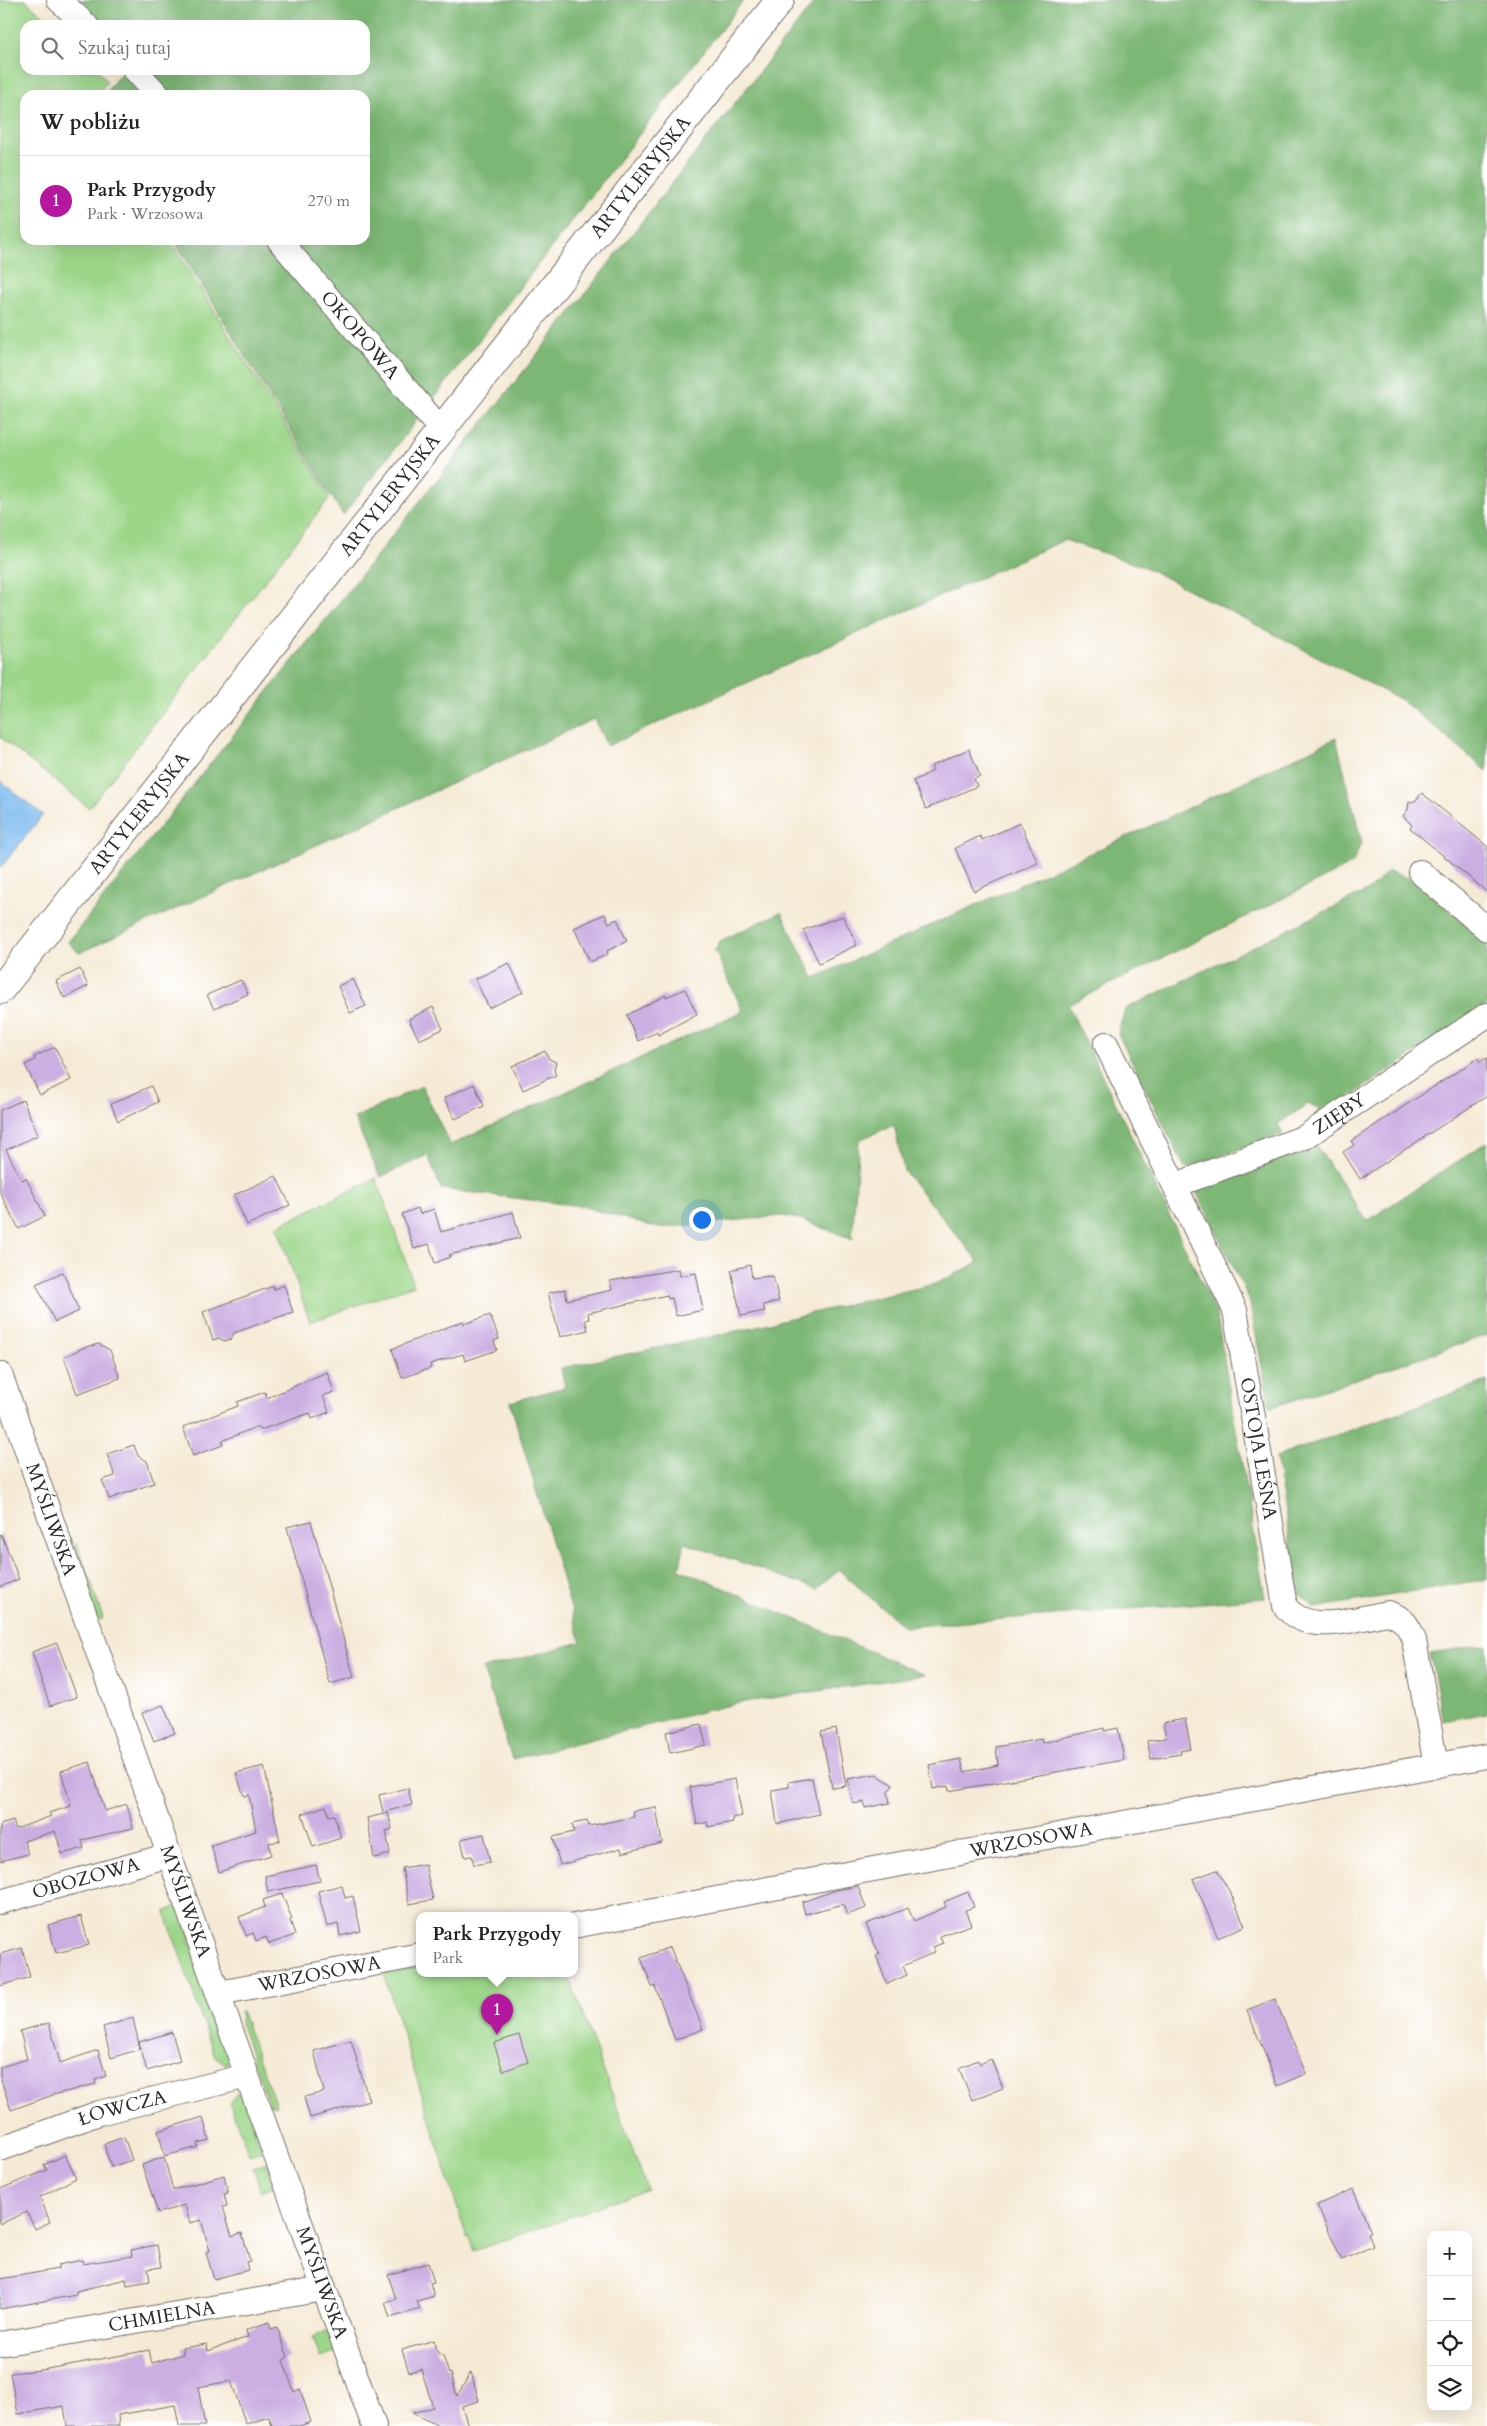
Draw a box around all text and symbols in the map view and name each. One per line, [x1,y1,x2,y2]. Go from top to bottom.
search box [20,20,370,75]
icon: search [38,34,66,62]
text: Szukaj tutaj [78,35,171,61]
text: W pobliżu [40,108,141,137]
street label: ARTYLERYJSKA [584,110,697,244]
text: Park Przygody [87,177,216,203]
text: 1 [52,190,60,212]
text: 270 m [308,190,350,212]
text: Park · Wrzosowa [87,203,203,225]
street label: OKOPOWA [315,285,406,385]
street label: ARTYLERYJSKA [334,428,447,562]
street label: ARTYLERYJSKA [83,746,196,880]
street label: ZIĘBY [1308,1086,1372,1141]
your location [689,1207,715,1233]
street label: OSTOJA LEŚNA [1234,1375,1283,1522]
street label: MYŚLIWSKA [19,1459,83,1580]
street label: WRZOSOWA [966,1816,1095,1864]
street label: MYŚLIWSKA [154,1841,218,1962]
street label: OBOZOWA [29,1851,143,1906]
popup [416,1912,578,1977]
text: Park Przygody [432,1921,562,1947]
text: Park [432,1947,463,1969]
street label: WRZOSOWA [255,1950,383,1999]
pin: 1 [481,1994,513,2035]
street label: ŁOWCZA [74,2084,169,2133]
street label: MYŚLIWSKA [290,2223,354,2343]
map controls [1427,2231,1472,2411]
button: + [1427,2231,1472,2276]
button: − [1427,2276,1472,2321]
street label: CHMIELNA [106,2295,217,2338]
button: locate [1427,2321,1472,2366]
button: layers [1427,2366,1472,2411]

